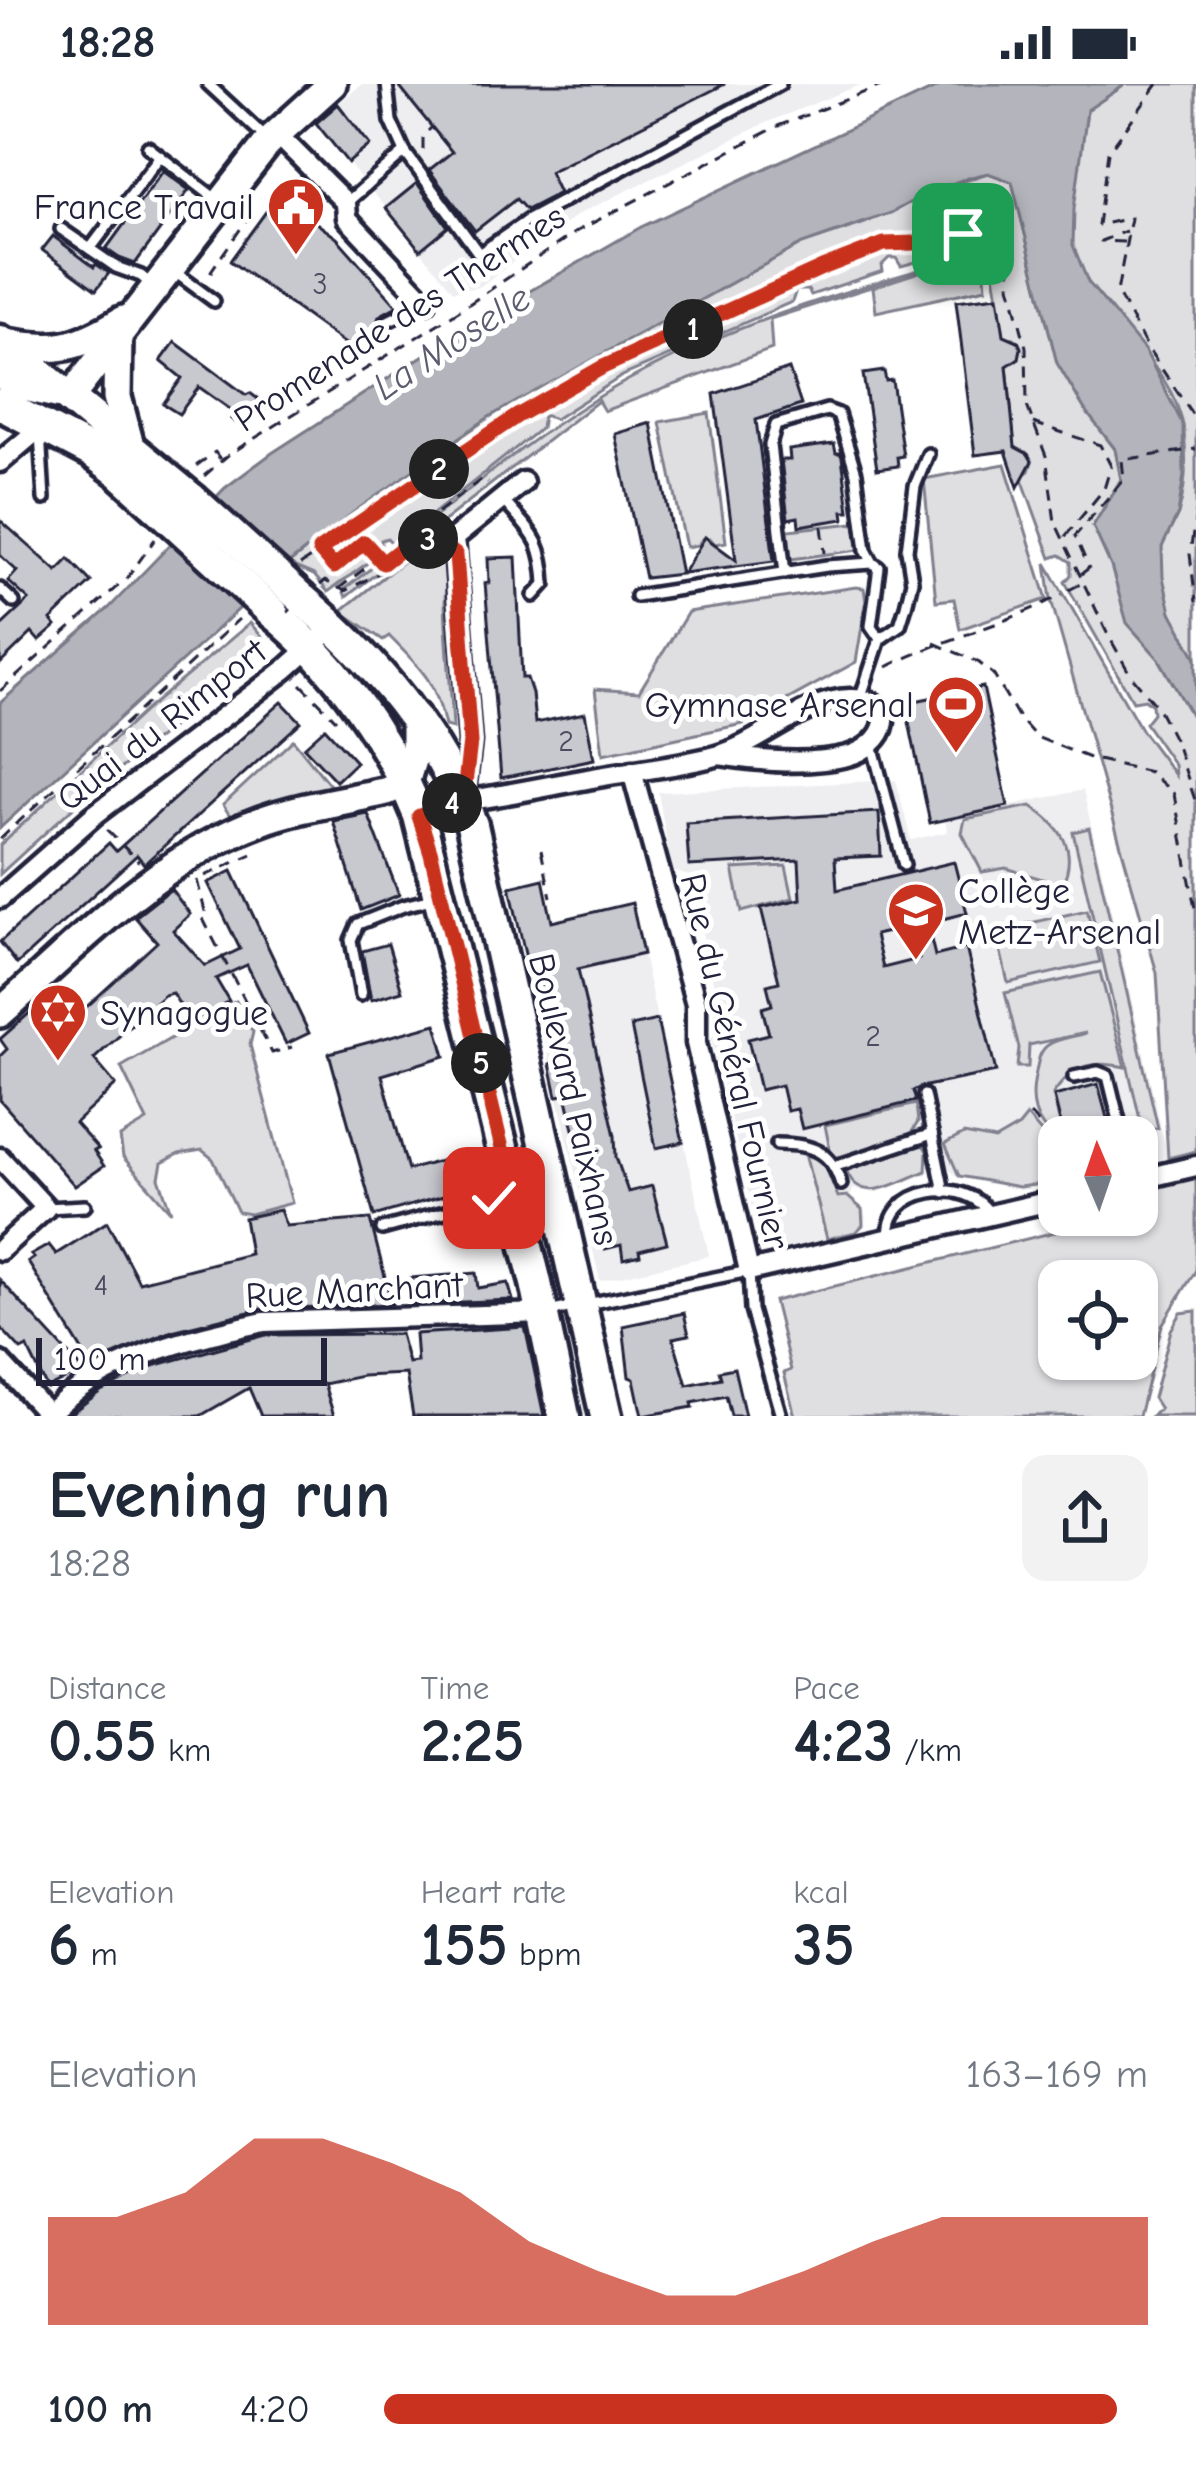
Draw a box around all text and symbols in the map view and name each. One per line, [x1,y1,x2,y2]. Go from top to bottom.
text: 18:28 [60,16,156,68]
public building icon: France Travail [265,175,327,257]
pin [912,183,1014,285]
place label: France Travail [34,187,254,228]
street label: Promenade des Thermes [227,196,573,440]
icon: arrive [930,201,996,267]
house number: 3 [312,267,328,302]
water label: La Moselle [365,275,539,410]
pin: 1 [663,299,723,359]
text: 1 [687,310,699,348]
pin: 2 [409,439,469,499]
text: 2 [431,450,447,488]
pin: 3 [398,509,458,569]
text: 3 [420,520,436,558]
street label: Quai du Rimport [49,630,276,820]
sports icon: Gymnase Arsenal [925,673,987,755]
place label: Gymnase Arsenal [644,685,914,726]
house number: 2 [558,724,574,759]
pin: 4 [422,773,482,833]
text: 4 [444,784,460,822]
street label: Rue du Général Fournier [671,870,798,1254]
place label: Collège Metz-Arsenal [958,871,1161,953]
school or university icon: Collège Metz-Arsenal [885,880,947,962]
street label: Boulevard Paixhans [520,949,627,1249]
synagogue icon: Synagogue [27,981,89,1063]
place label: Synagogue [100,993,268,1034]
house number: 2 [865,1019,881,1054]
pin: 5 [451,1033,511,1093]
text: 5 [472,1044,490,1082]
north arrow [1038,1116,1158,1236]
map controls [1038,1116,1158,1380]
pin [443,1147,545,1249]
icon: check [461,1165,527,1231]
button: locate [1038,1260,1158,1380]
street label: Rue Marchant [245,1264,465,1317]
house number: 4 [94,1268,108,1303]
scale bar [36,1332,327,1385]
text: 100 m [54,1340,146,1378]
button: share [1022,1455,1148,1581]
text: Evening run [48,1458,390,1534]
text: 18:28 [48,1541,131,1586]
text: Distance [48,1669,166,1707]
text: Time [421,1669,489,1707]
text: Pace [793,1669,860,1707]
text: 0.55 [48,1707,157,1776]
text: 2:25 [421,1707,525,1776]
text: 4:23 [793,1707,893,1776]
text: km [157,1731,211,1769]
text: /km [893,1731,962,1769]
text: Elevation [48,1873,174,1911]
text: Heart rate [421,1873,566,1911]
text: kcal [793,1873,849,1911]
text: 6 [48,1911,79,1980]
text: 155 [421,1911,508,1980]
text: 35 [793,1911,855,1980]
text: m [79,1935,118,1973]
text: bpm [508,1935,581,1973]
text: Elevation [48,2052,197,2097]
text: 163–169 m [966,2052,1148,2097]
text: 100 m [48,2387,153,2432]
text: 4:20 [240,2387,310,2432]

